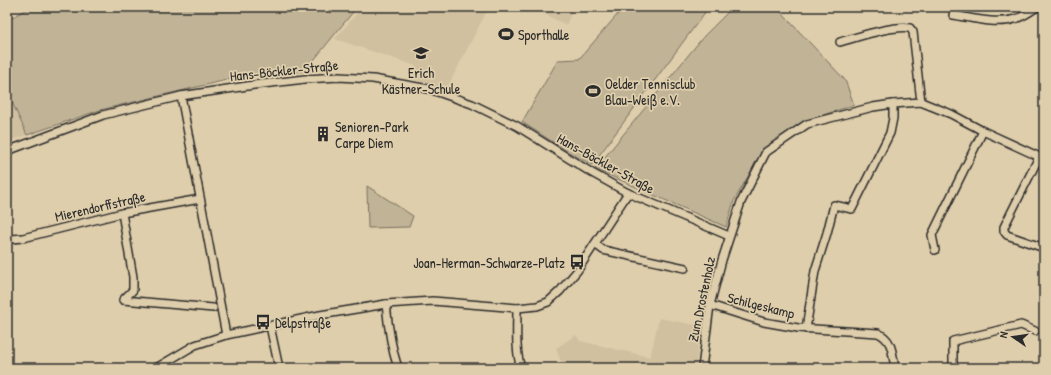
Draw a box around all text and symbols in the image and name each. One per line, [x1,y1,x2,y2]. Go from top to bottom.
sports icon: Sporthalle [497,25,515,43]
place label: Sporthalle [518,25,570,45]
school or university icon: Erich Kästner-Schule [412,44,430,62]
street label: Hans-Böckler-Straße [229,55,340,86]
place label: Erich Kästner-Schule [382,63,461,98]
place label: Oelder Tennisclub Blau-Weiß e.V. [605,74,696,110]
sports icon: Oelder Tennisclub Blau-Weiß e.V. [584,82,602,100]
place label: Senioren-Park Carpe Diem [335,117,409,153]
building icon: Senioren-Park Carpe Diem [314,125,332,143]
street label: Hans-Böckler-Straße [553,128,659,199]
street label: Mierendorffstraße [53,186,148,227]
place label: Joan-Herman-Schwarze-Platz [413,253,565,272]
bus stop icon: Joan-Herman-Schwarze-Platz [568,253,586,271]
street label: Zum Drostenholz [683,255,719,343]
street label: Schilgeskamp [725,287,797,323]
bus stop icon: Delpstraße [254,313,272,331]
place label: Delpstraße [275,313,331,333]
north arrow [993,317,1033,357]
text: N [996,330,1011,339]

